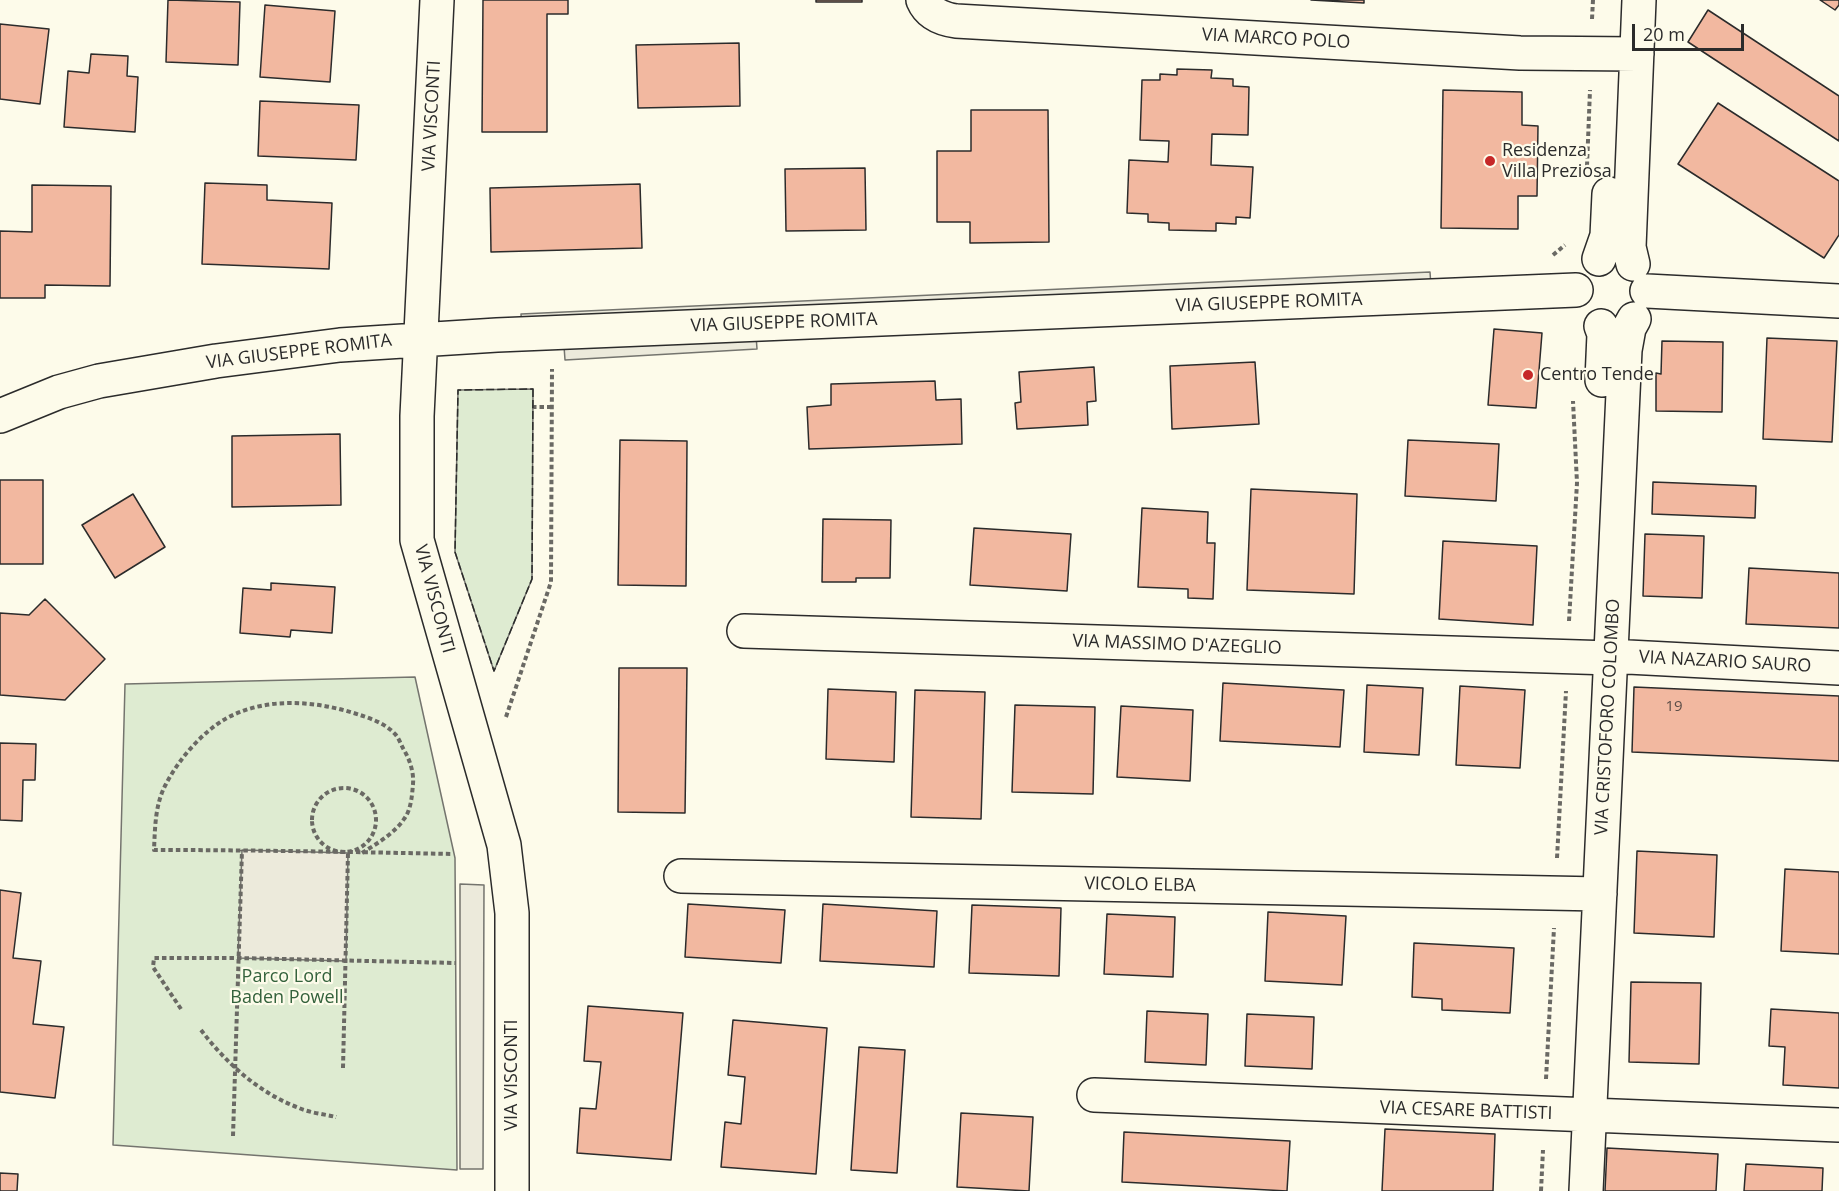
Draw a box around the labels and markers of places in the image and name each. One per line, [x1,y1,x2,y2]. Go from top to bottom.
place label: Residenza Villa Preziosa [1502,140,1612,182]
marker: Residenza Villa Preziosa [1483,154,1497,168]
place label: Centro Tende [1540,364,1654,386]
marker: Centro Tende [1521,368,1535,382]

